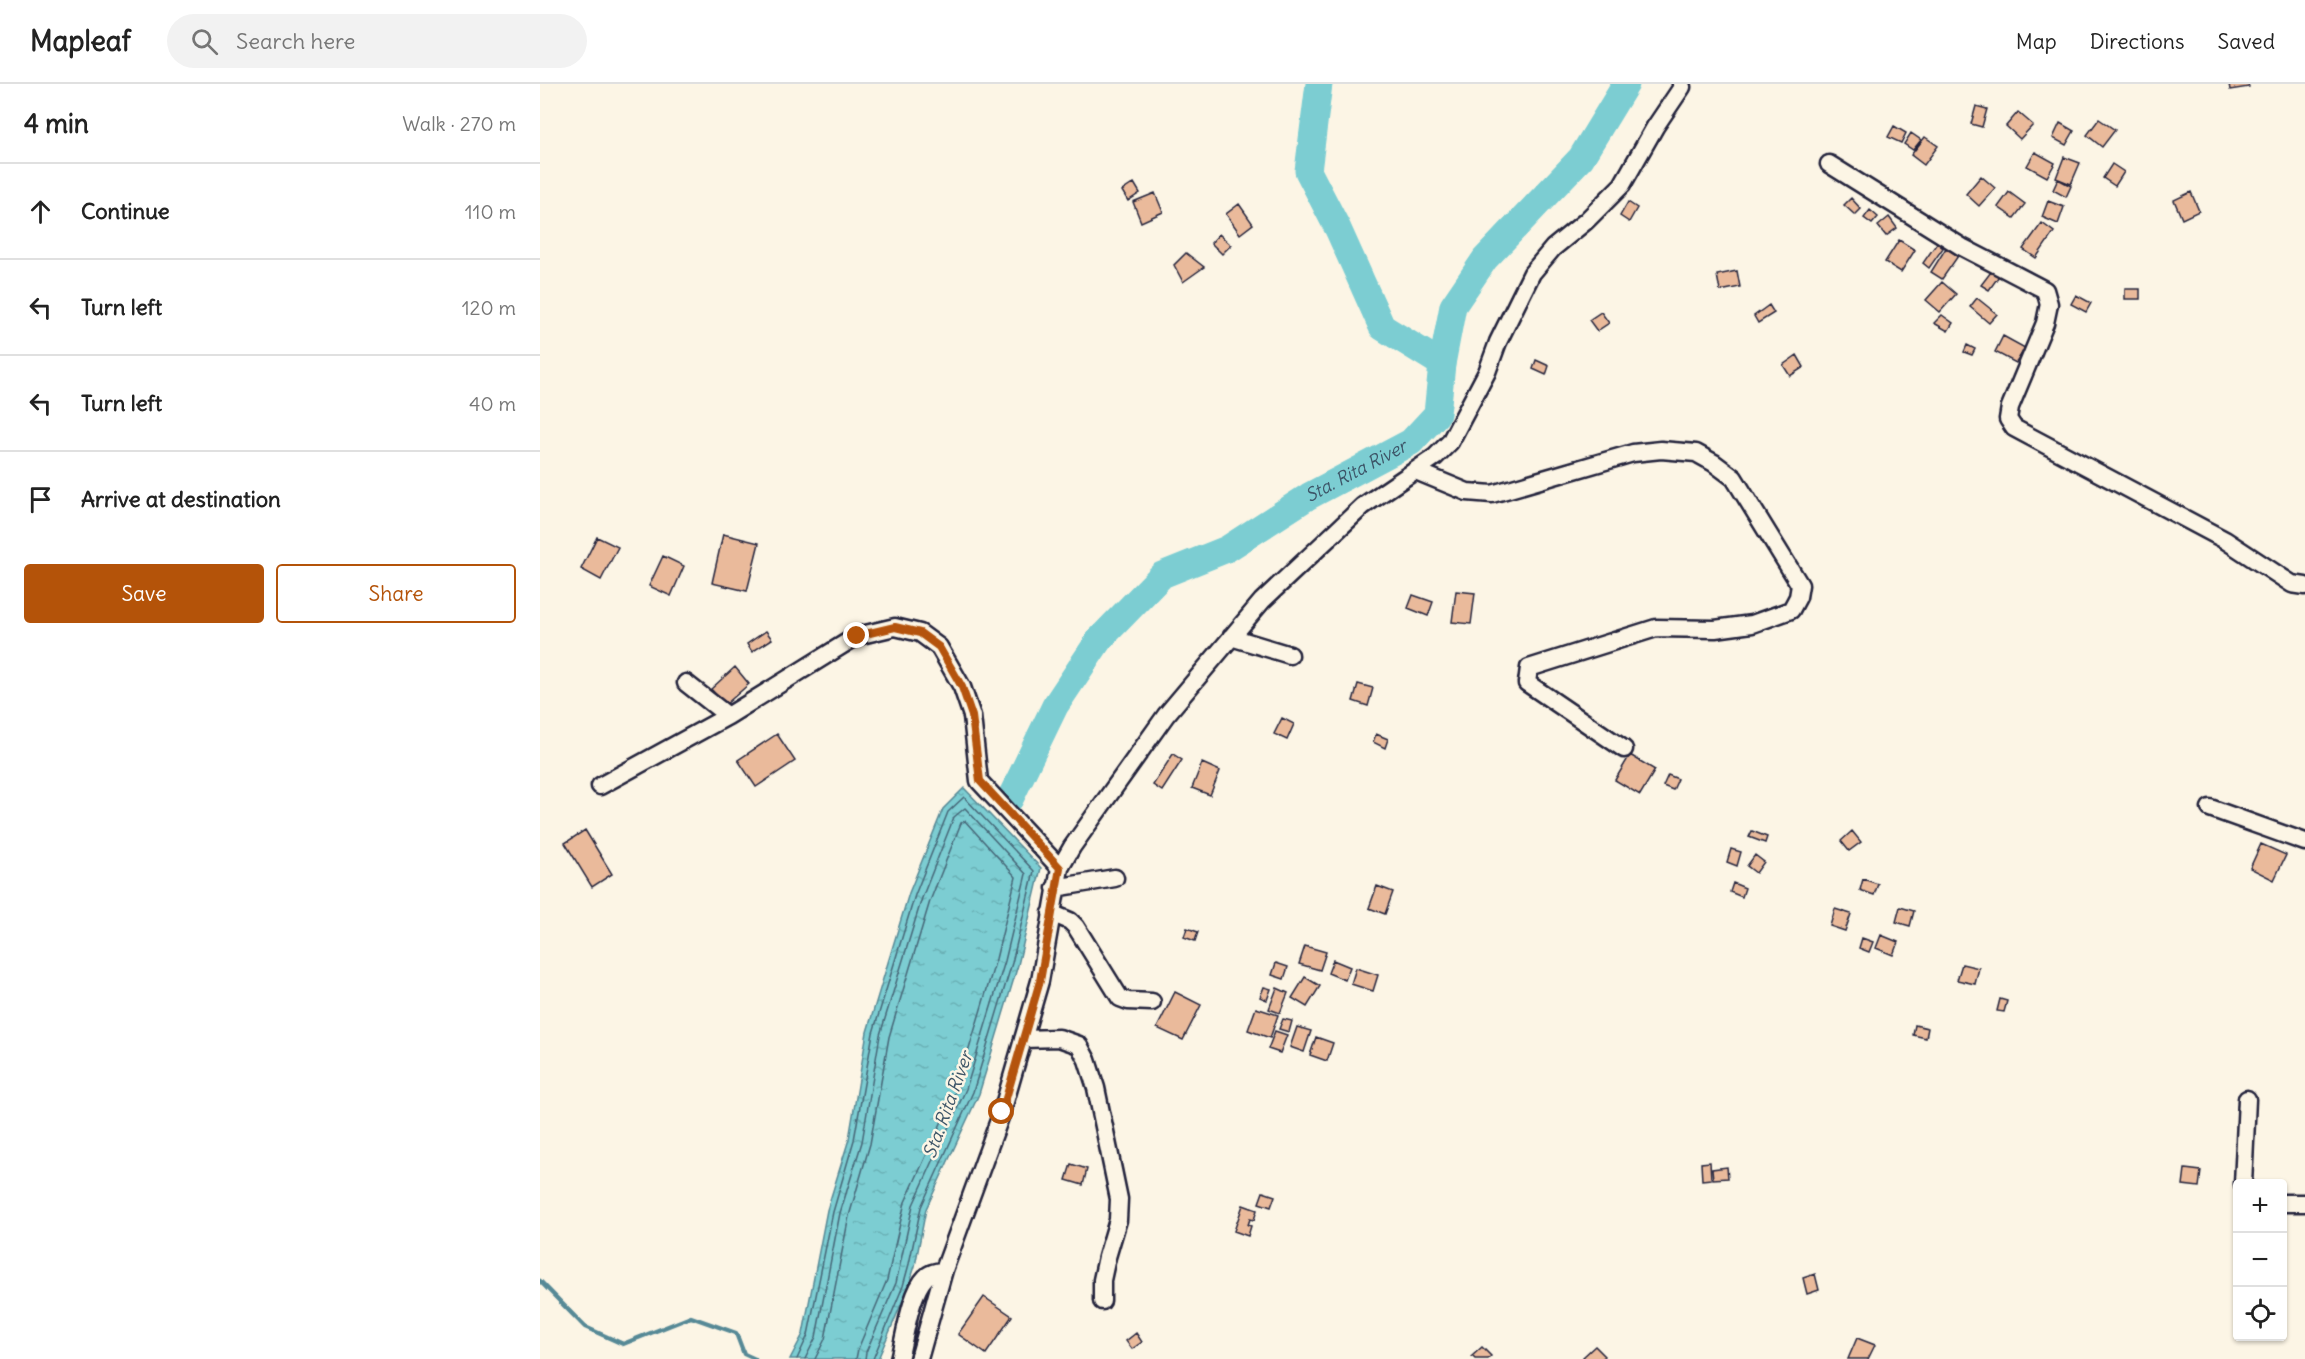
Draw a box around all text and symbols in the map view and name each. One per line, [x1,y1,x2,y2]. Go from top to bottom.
search box [167,14,587,68]
text: Mapleaf [30,23,131,59]
icon: search [188,25,221,58]
text: Search here [236,27,355,55]
text: Map [2016,28,2057,55]
text: Directions [2090,28,2184,55]
text: Saved [2217,28,2275,55]
text: 4 min [24,107,89,140]
text: Walk · 270 m [402,111,516,136]
icon: ahead [24,195,57,228]
text: Continue [81,197,170,225]
text: 110 m [465,199,516,224]
icon: left [24,291,57,324]
text: Turn left [81,293,162,321]
text: 120 m [462,295,516,320]
icon: left [24,387,57,420]
text: Turn left [81,389,162,417]
text: 40 m [469,391,516,416]
water label: Sta. Rita River [1301,433,1413,507]
icon: arrive [24,483,57,516]
text: Arrive at destination [81,485,281,513]
button: Save [24,564,264,623]
button: Share [276,564,516,623]
route end [843,622,869,648]
water label: Sta. Rita River [918,1046,978,1161]
route start [988,1098,1014,1124]
map controls [2233,1179,2287,1341]
button: + [2233,1179,2287,1233]
button: − [2233,1233,2287,1287]
button: locate [2233,1287,2287,1341]

